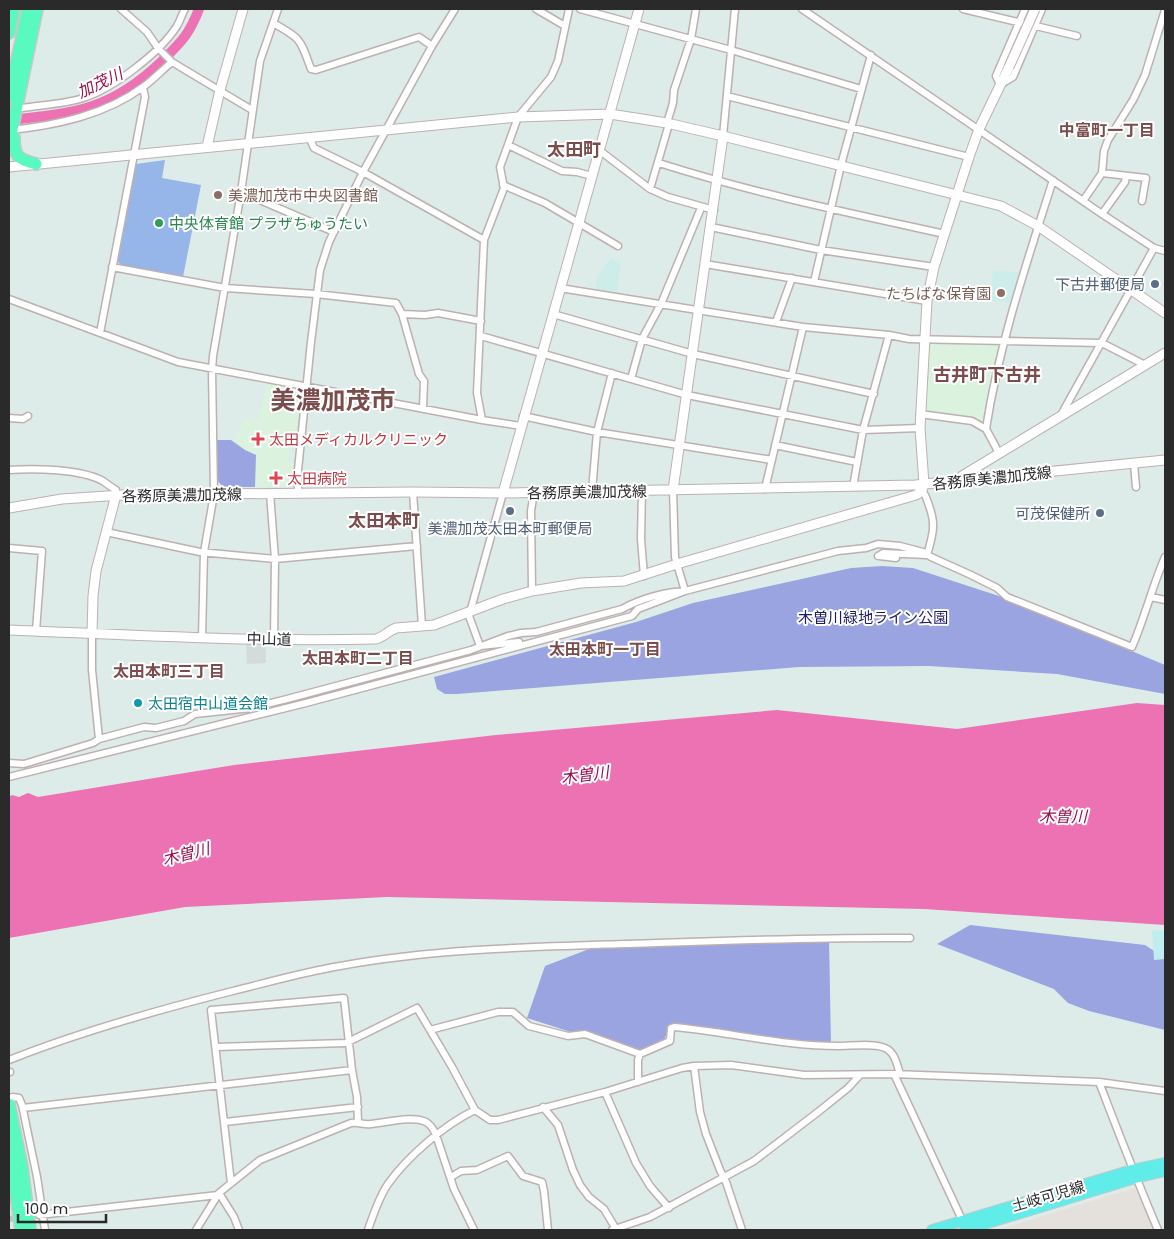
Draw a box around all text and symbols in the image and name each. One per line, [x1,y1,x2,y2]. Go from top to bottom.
water label: 加茂川 [73,62,128,104]
district label: 中富町一丁目 [1059,119,1155,142]
district label: 太田町 [547,137,601,162]
place label: 美濃加茂市中央図書館 [228,185,378,206]
marker: 美濃加茂市中央図書館 [212,189,224,201]
place label: 中央体育館 プラザちゅうたい [169,213,368,234]
marker: 中央体育館 プラザちゅうたい [153,217,165,229]
place label: 下古井郵便局 [1055,274,1145,295]
marker: 下古井郵便局 [1149,278,1161,290]
place label: たちばな保育園 [886,283,991,304]
marker: たちばな保育園 [995,287,1007,299]
district label: 古井町下古井 [933,362,1041,387]
district label: 美濃加茂市 [270,383,396,418]
place label: 太田メディカルクリニック [269,429,448,450]
marker: 太田メディカルクリニック [251,432,265,446]
street label: 各務原美濃加茂線 [931,461,1053,495]
place label: 太田病院 [287,468,347,489]
marker: 太田病院 [269,471,283,485]
street label: 各務原美濃加茂線 [527,480,647,504]
street label: 各務原美濃加茂線 [122,483,242,507]
place label: 可茂保健所 [1015,503,1090,524]
marker: 美濃加茂太田本町郵便局 [504,505,516,517]
marker: 可茂保健所 [1094,507,1106,519]
district label: 太田本町 [348,508,420,533]
place label: 美濃加茂太田本町郵便局 [427,518,593,539]
park label: 木曽川緑地ライン公園 [798,607,948,628]
street label: 中山道 [246,628,292,650]
district label: 太田本町一丁目 [549,638,661,661]
district label: 太田本町二丁目 [302,647,414,670]
district label: 太田本町三丁目 [113,660,225,683]
place label: 太田宿中山道会館 [148,693,268,714]
marker: 太田宿中山道会館 [132,697,144,709]
water label: 木曽川 [560,760,612,789]
water label: 木曽川 [1039,805,1089,828]
water label: 木曽川 [160,837,214,871]
street label: 土岐可児線 [1009,1176,1087,1216]
scale bar [18,1192,105,1224]
text: 100 m [25,1198,68,1219]

